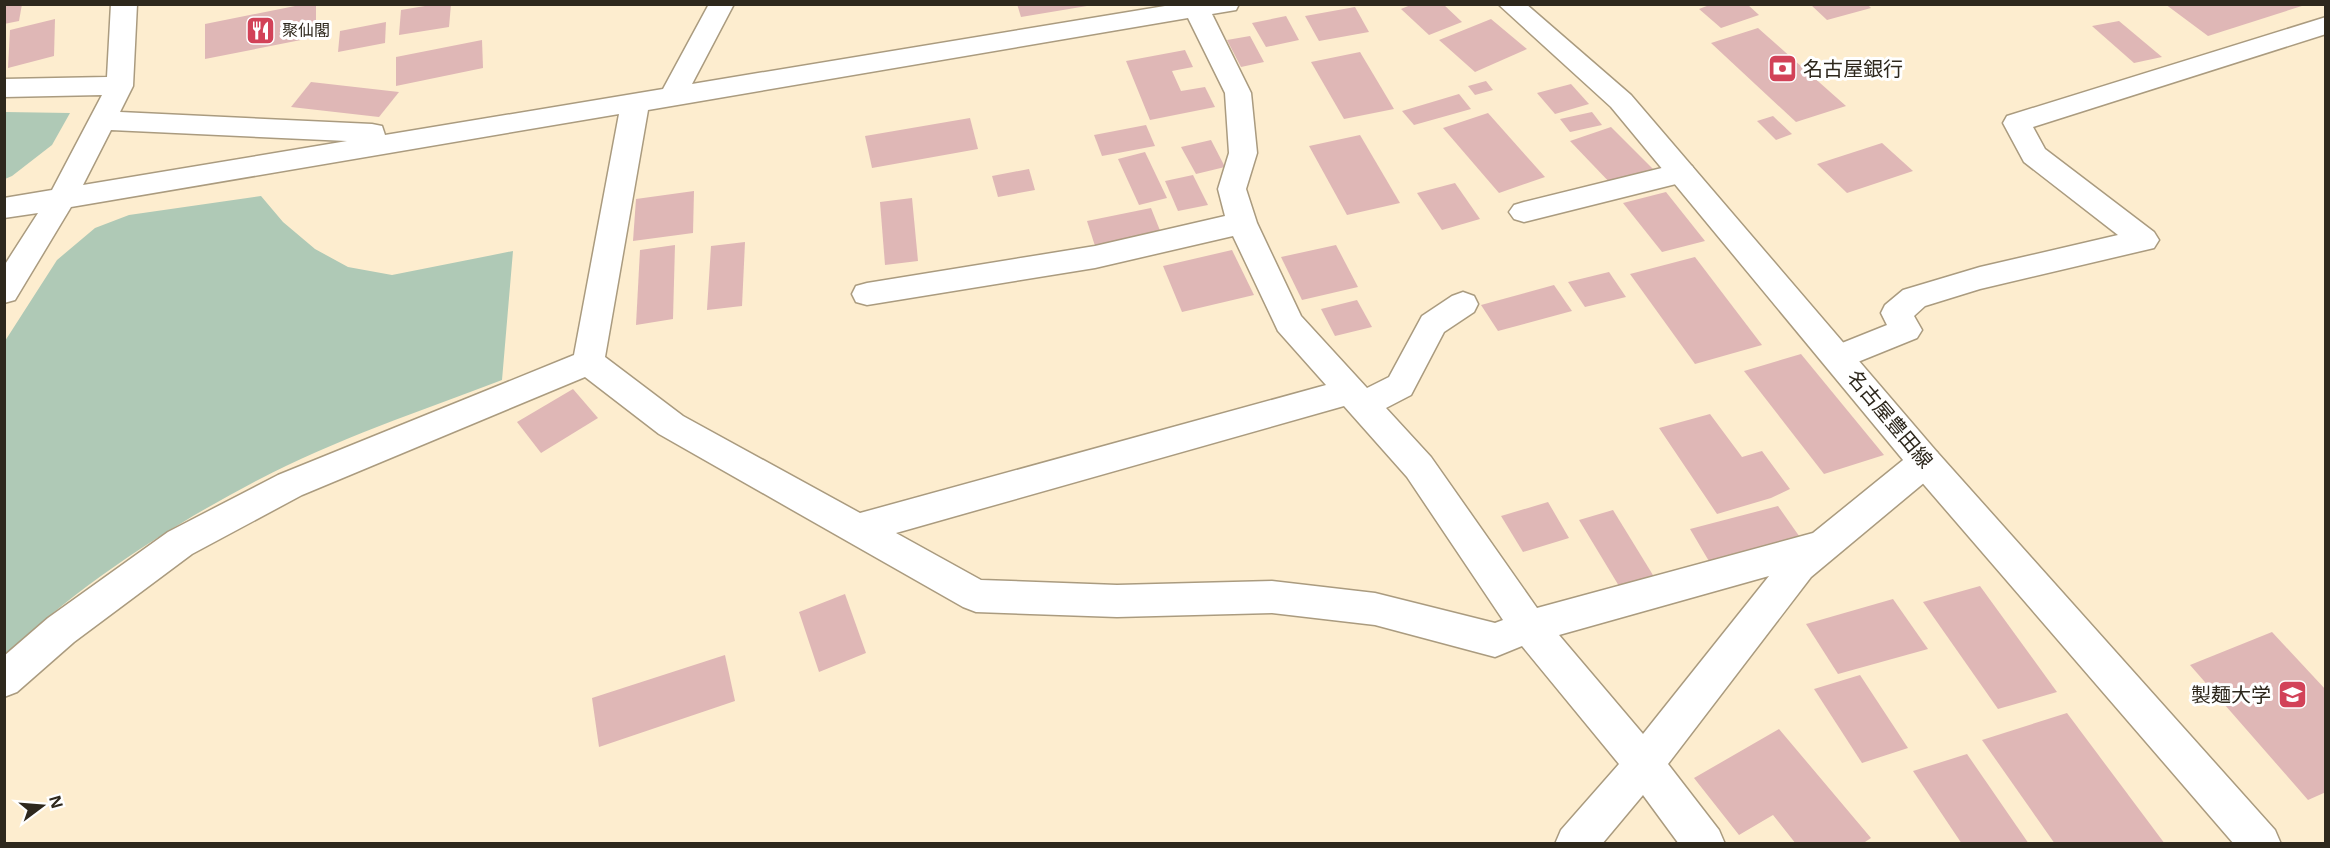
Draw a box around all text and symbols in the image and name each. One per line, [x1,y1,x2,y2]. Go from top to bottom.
restaurant icon: 聚仙閣 [245,14,277,46]
place label: 聚仙閣 [282,19,330,41]
bank icon: 名古屋銀行 [1766,53,1798,85]
place label: 名古屋銀行 [1803,55,1903,82]
street label: 名古屋豊田線 [1841,364,1939,473]
school or university icon: 製麺大学 [2276,679,2308,711]
place label: 製麺大学 [2191,681,2271,708]
north arrow [12,776,72,836]
text: N [44,793,69,811]

